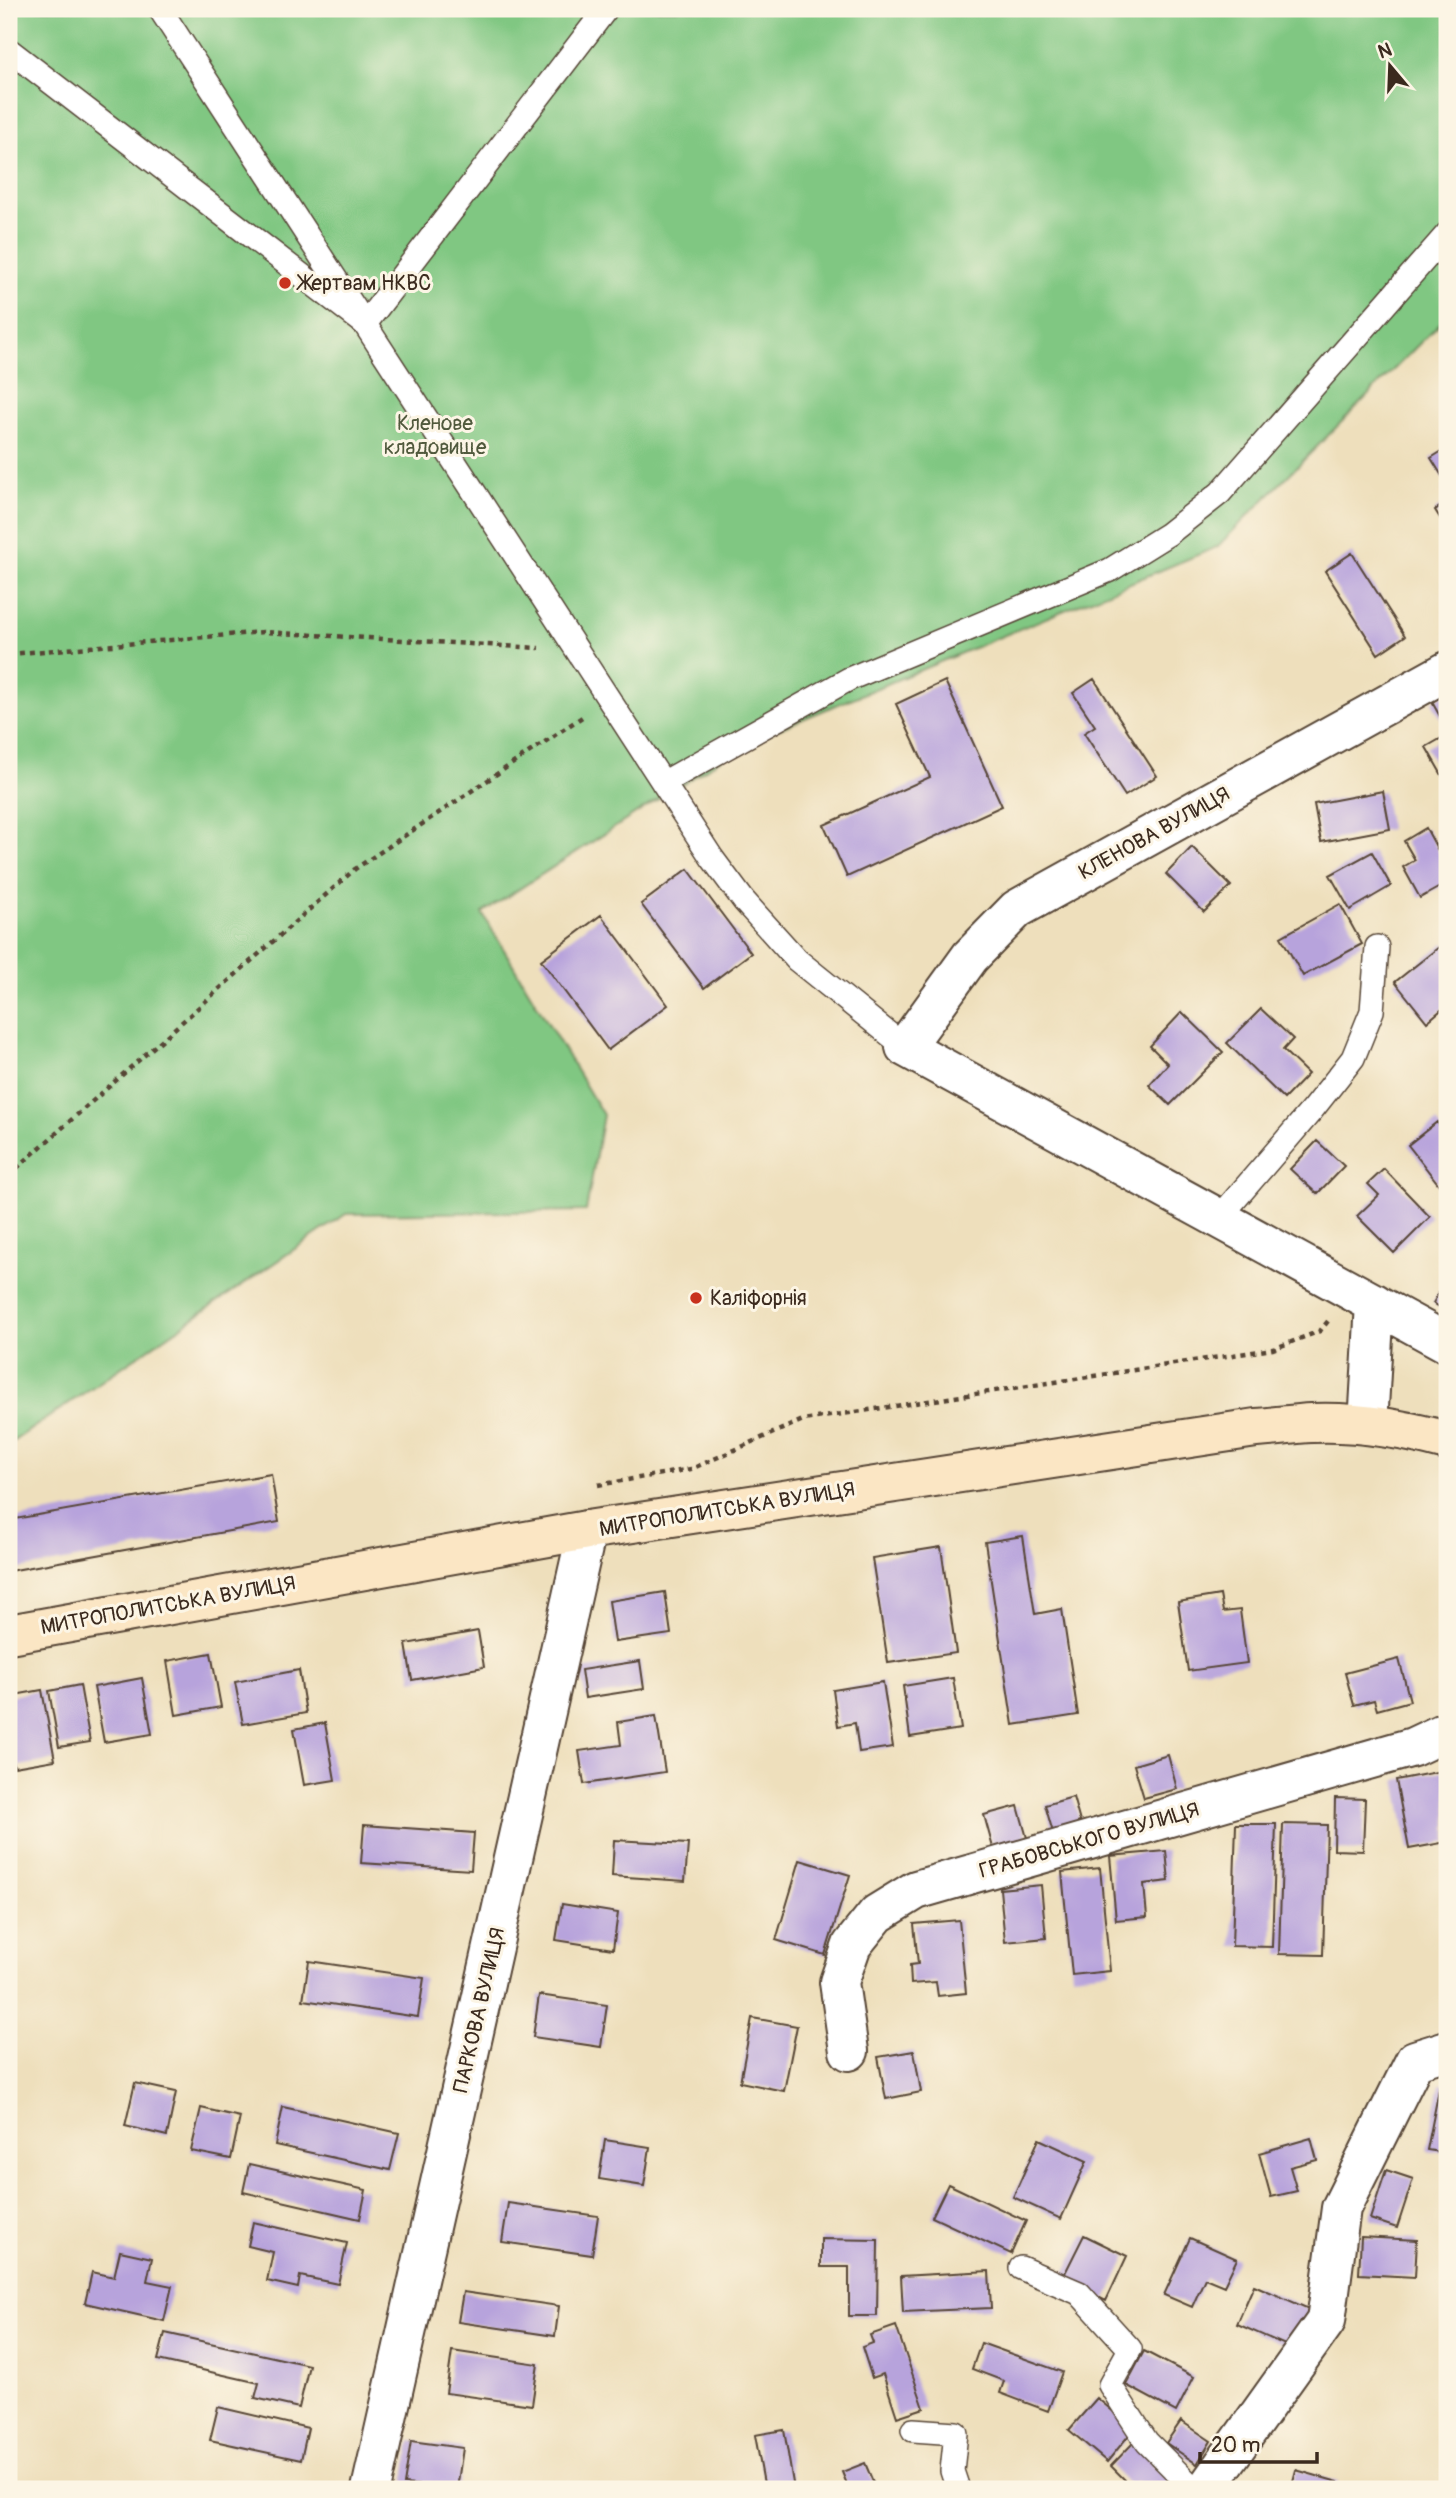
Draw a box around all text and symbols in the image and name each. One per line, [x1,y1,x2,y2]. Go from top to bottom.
north arrow [1354,32,1424,102]
text: N [1375,37,1395,64]
place label: Жертвам НКВС [296,270,431,297]
marker: Жертвам НКВС [277,275,293,291]
park label: Кленове кладовище [384,410,487,461]
street label: КЛЕНОВА ВУЛИЦЯ [1074,781,1235,886]
place label: Каліфорнія [710,1285,807,1312]
marker: Каліфорнія [688,1290,704,1306]
street label: МИТРОПОЛИТСЬКА ВУЛИЦЯ [597,1476,857,1543]
street label: МИТРОПОЛИТСЬКА ВУЛИЦЯ [38,1570,298,1641]
street label: ГРАБОВСЬКОГО ВУЛИЦЯ [976,1796,1202,1885]
street label: ПАРКОВА ВУЛИЦЯ [447,1925,512,2095]
scale bar [1200,2421,1318,2465]
text: 20 m [1211,2432,1260,2459]

